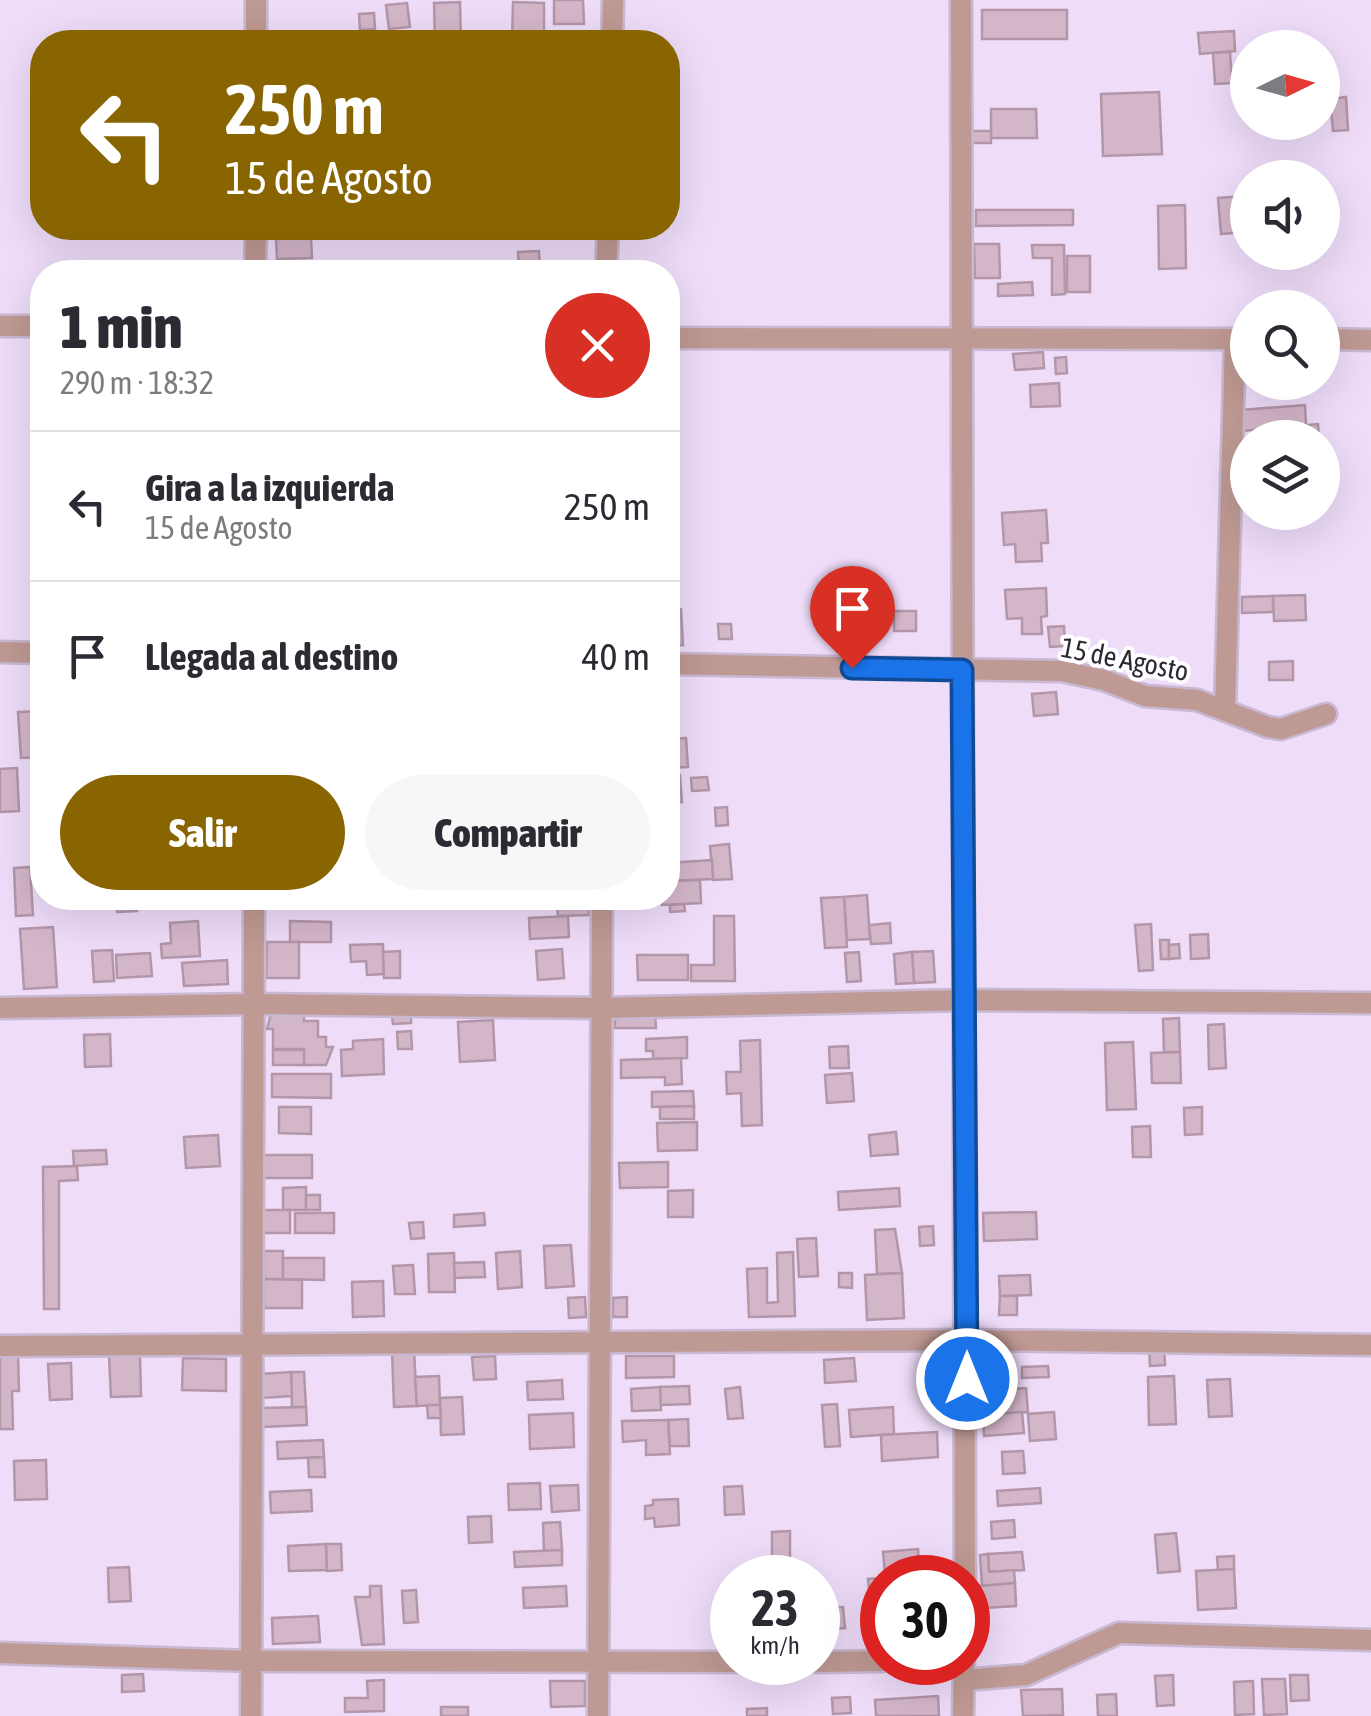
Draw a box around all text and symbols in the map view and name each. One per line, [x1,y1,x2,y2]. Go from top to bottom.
north arrow [1230,30,1340,140]
map controls [1230,30,1340,530]
text: 250 m [225,69,384,149]
icon: left [60,70,190,200]
text: 15 de Agosto [225,152,433,204]
button: sound [1230,160,1340,270]
button: search [1230,290,1340,400]
text: 1 min [60,292,183,361]
button: close [545,293,650,398]
text: 290 m · 18:32 [60,364,214,401]
button: layers [1230,420,1340,530]
text: Gira a la izquierda [145,466,394,509]
icon: left [60,479,115,534]
text: 250 m [564,485,650,528]
text: 15 de Agosto [145,509,293,546]
pin [810,566,895,669]
icon: arrive [825,581,880,636]
icon: arrive [60,629,115,684]
street label: 15 de Agosto [1059,631,1191,687]
text: Llegada al destino [145,635,398,678]
text: 40 m [582,635,650,678]
button: Salir [60,775,345,890]
button: Compartir [365,775,650,890]
position arrow [915,1327,1019,1431]
speed limit sign: 30 [860,1555,990,1685]
text: 23 [751,1579,798,1637]
text: km/h [750,1631,800,1659]

